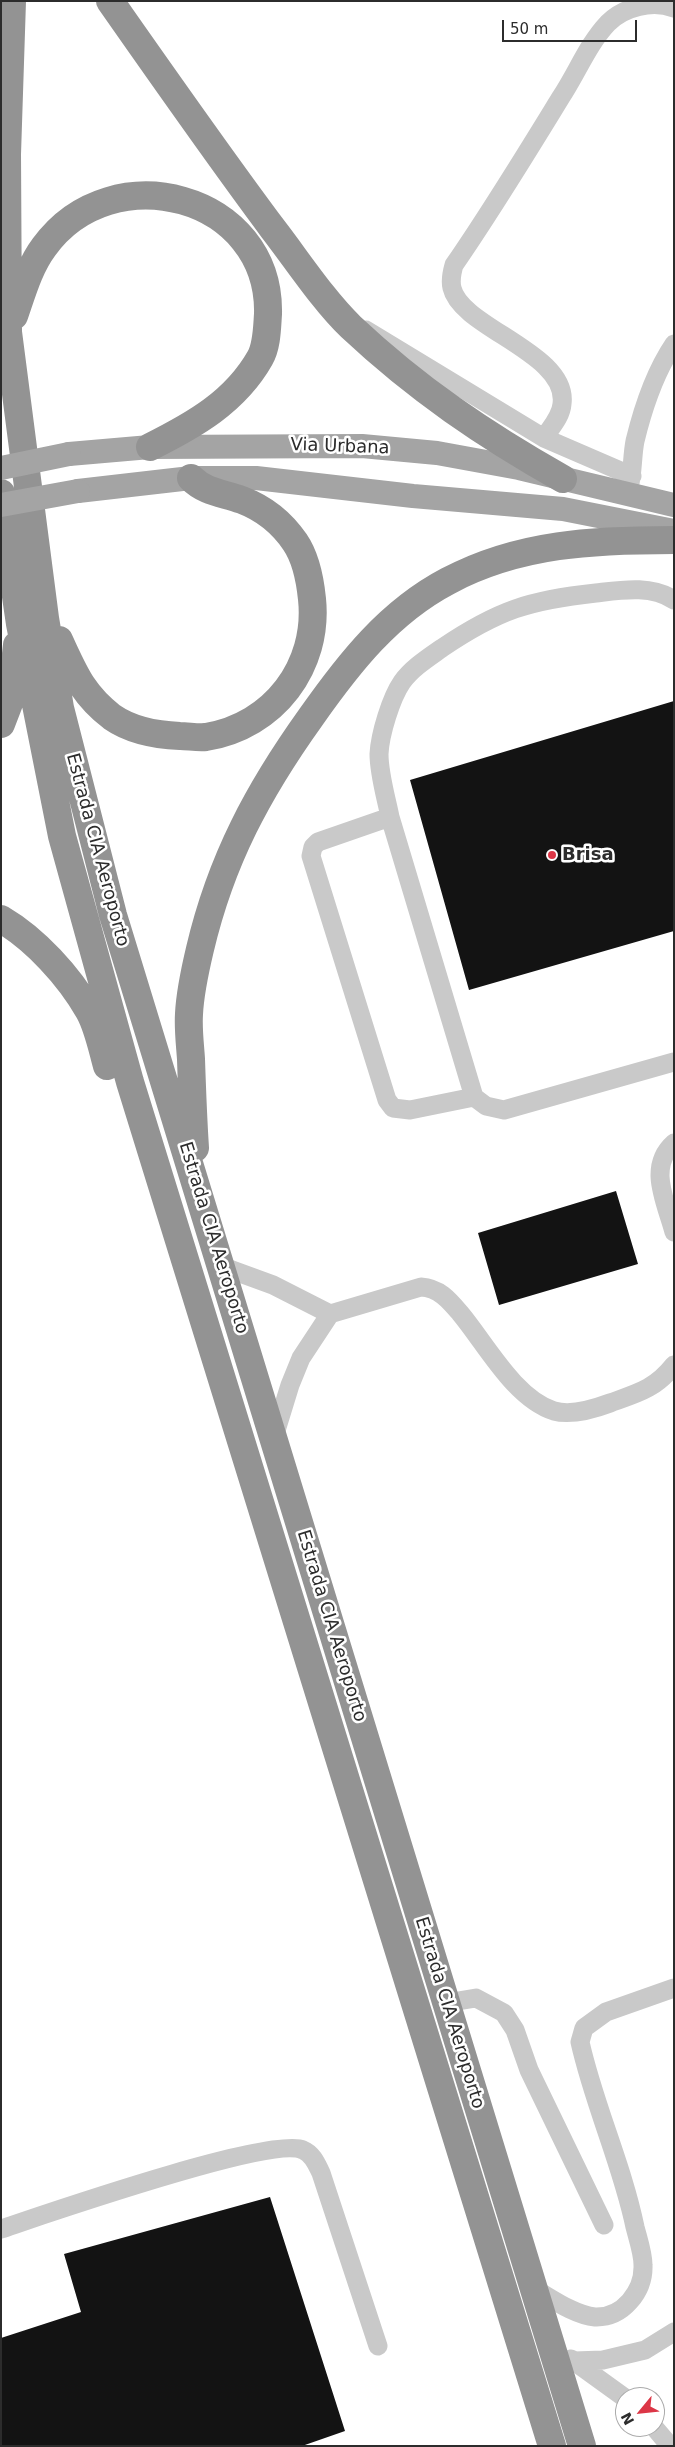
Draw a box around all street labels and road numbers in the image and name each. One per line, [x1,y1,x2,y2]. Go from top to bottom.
street label: Via Urbana [290,434,390,460]
street label: Estrada CIA Aeroporto [61,751,133,949]
street label: Estrada CIA Aeroporto [174,1140,252,1336]
street label: Estrada CIA Aeroporto [292,1528,370,1724]
street label: Estrada CIA Aeroporto [410,1915,488,2111]

